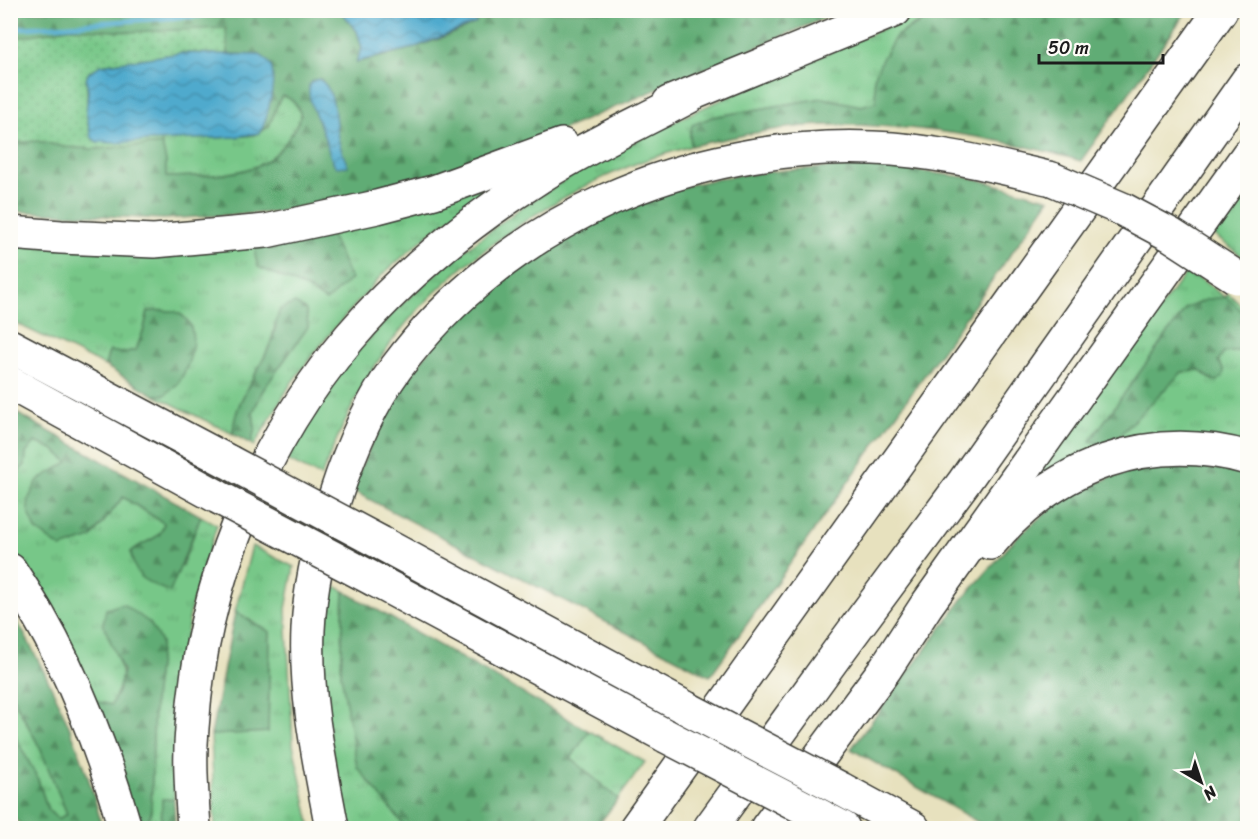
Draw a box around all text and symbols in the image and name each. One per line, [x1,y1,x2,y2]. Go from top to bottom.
scale bar [1039,27,1164,65]
text: 50 m [1048,32,1089,64]
north arrow [1171,752,1231,812]
text: N [1196,778,1224,809]

